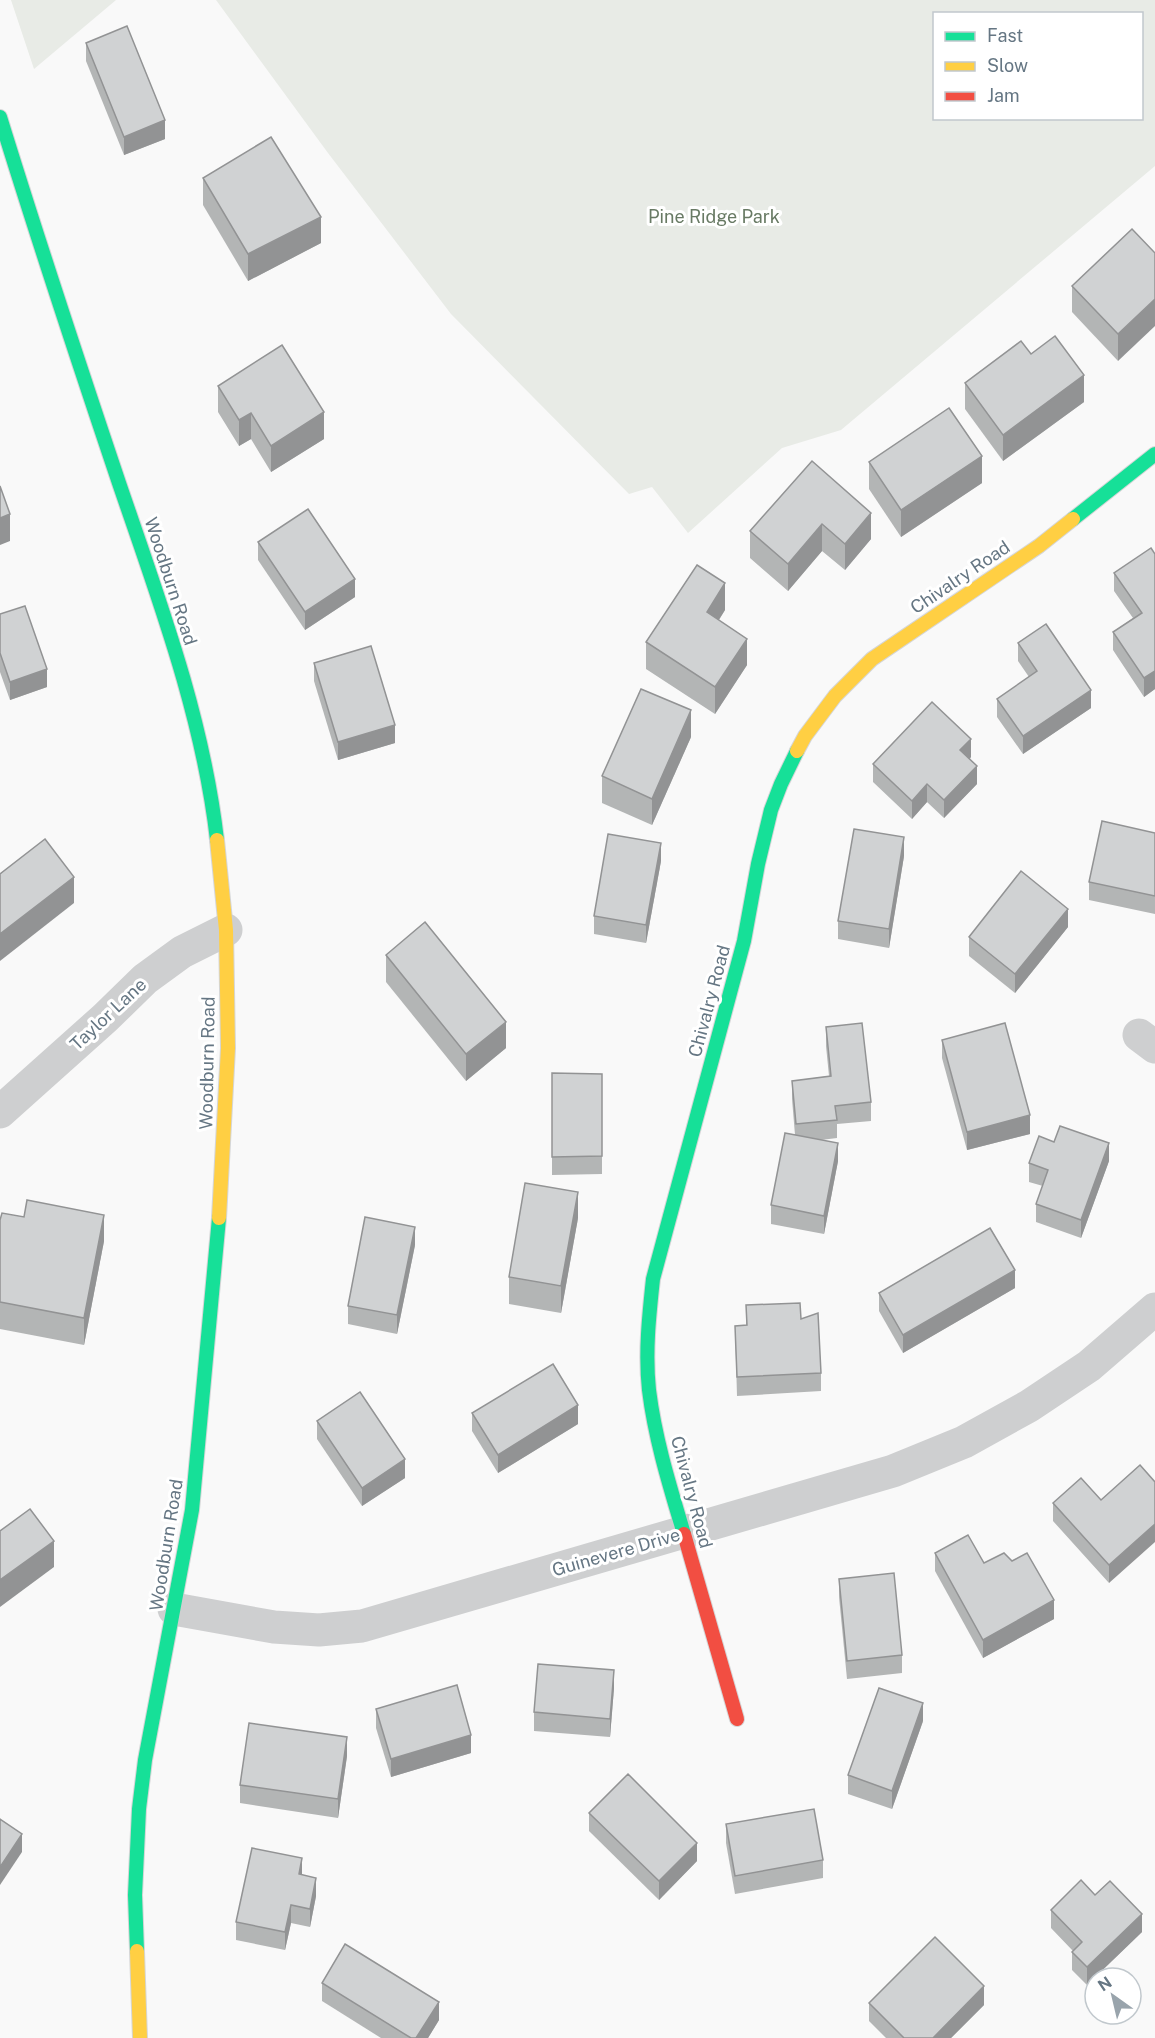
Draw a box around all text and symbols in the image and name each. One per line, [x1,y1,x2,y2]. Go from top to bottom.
legend [933,12,1143,120]
text: Fast [987,25,1023,46]
text: Slow [987,55,1028,76]
text: Jam [987,85,1020,106]
park label: Pine Ridge Park [648,206,780,227]
street label: Woodburn Road [140,514,202,648]
street label: Chivalry Road [906,536,1014,618]
street label: Chivalry Road [684,943,734,1059]
street label: Taylor Lane [66,974,150,1054]
street label: Woodburn Road [195,996,219,1130]
street label: Chivalry Road [667,1434,717,1550]
street label: Woodburn Road [145,1478,187,1612]
street label: Guinevere Drive [550,1524,682,1580]
north arrow [1083,1966,1143,2026]
text: N [1094,1973,1115,1995]

